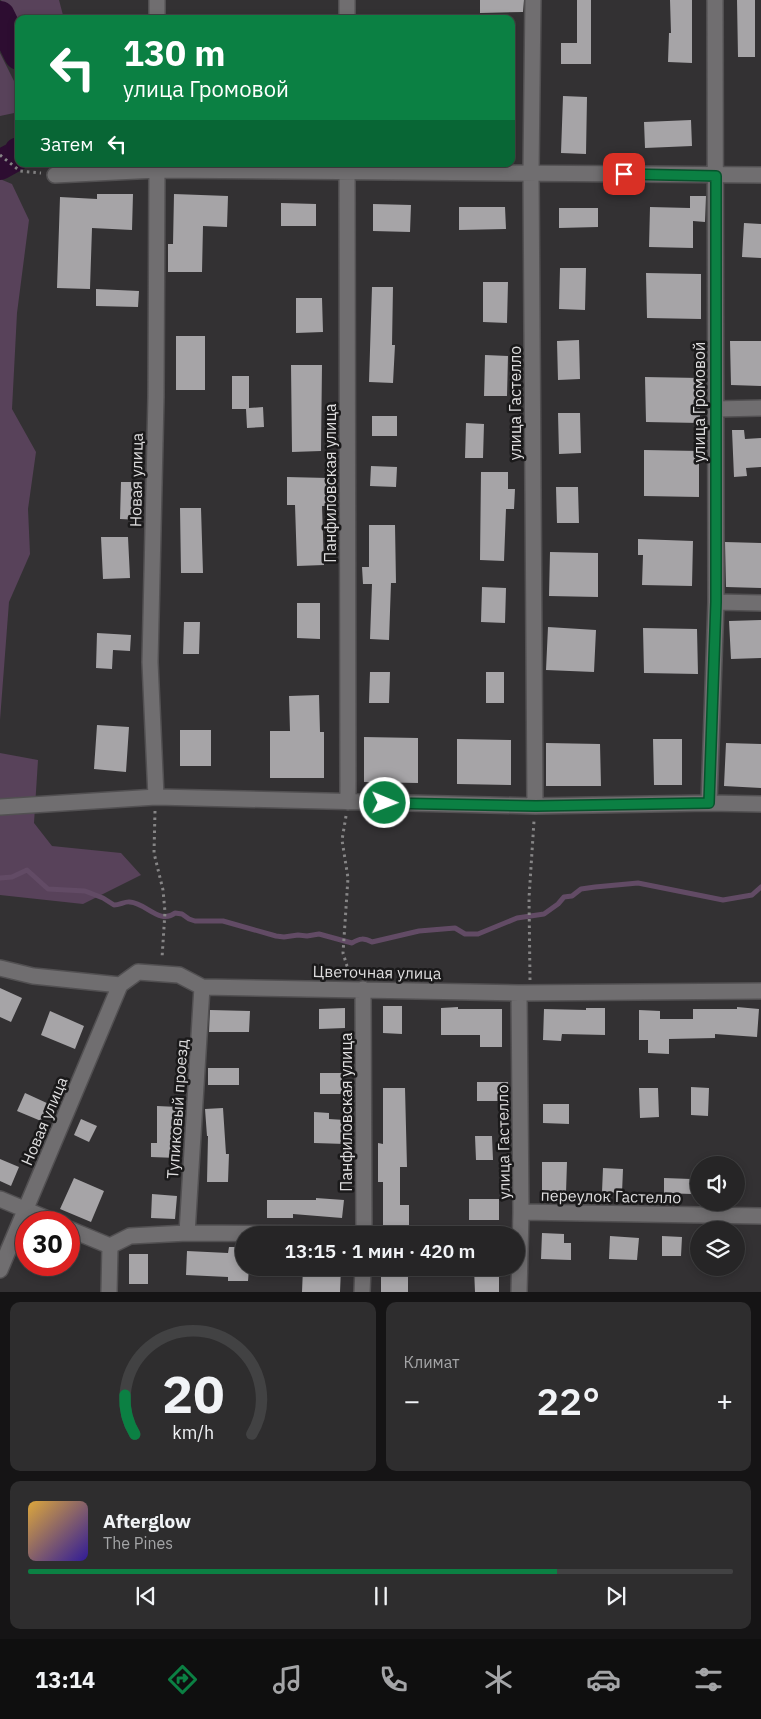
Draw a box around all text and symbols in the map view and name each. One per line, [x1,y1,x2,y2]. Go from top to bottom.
text: 130 m [123,30,226,76]
icon: left [40,35,105,100]
text: улица Громовой [123,74,289,103]
icon: left [103,130,131,158]
text: Затем [40,132,93,156]
pin [603,153,645,195]
icon: arrive [610,160,638,188]
street label: улица Громовой [689,342,709,462]
street label: улица Гастелло [505,346,525,460]
street label: Панфиловская улица [320,403,340,563]
street label: Новая улица [125,432,147,527]
position arrow [358,776,410,828]
street label: Цветочная улица [312,961,442,983]
street label: Панфиловская улица [336,1032,356,1192]
street label: Тупиковый проезд [162,1038,192,1180]
street label: Новая улица [16,1073,72,1168]
street label: улица Гастелло [492,1085,514,1199]
map controls [690,1156,745,1276]
button: sound [690,1156,745,1211]
street label: переулок Гастелло [540,1185,682,1207]
speed limit sign: 30 [15,1211,80,1276]
button: layers [690,1221,745,1276]
text: 13:15 · 1 мин · 420 m [285,1239,475,1263]
text: Климат [404,1352,460,1372]
text: 20 [162,1360,224,1427]
text: 22° [537,1376,600,1425]
text: − [404,1382,420,1419]
text: + [716,1382,733,1419]
text: km/h [172,1421,214,1444]
text: Afterglow [103,1509,191,1533]
text: The Pines [103,1533,173,1553]
icon: previous [132,1582,160,1610]
icon: pause [367,1582,395,1610]
icon: next [602,1582,630,1610]
icon: directions [165,1662,200,1697]
icon: music [270,1662,305,1697]
icon: phone [376,1662,411,1697]
icon: climate [481,1662,516,1697]
icon: car [586,1662,621,1697]
icon: filters [691,1662,726,1697]
text: 13:14 [35,1665,95,1694]

